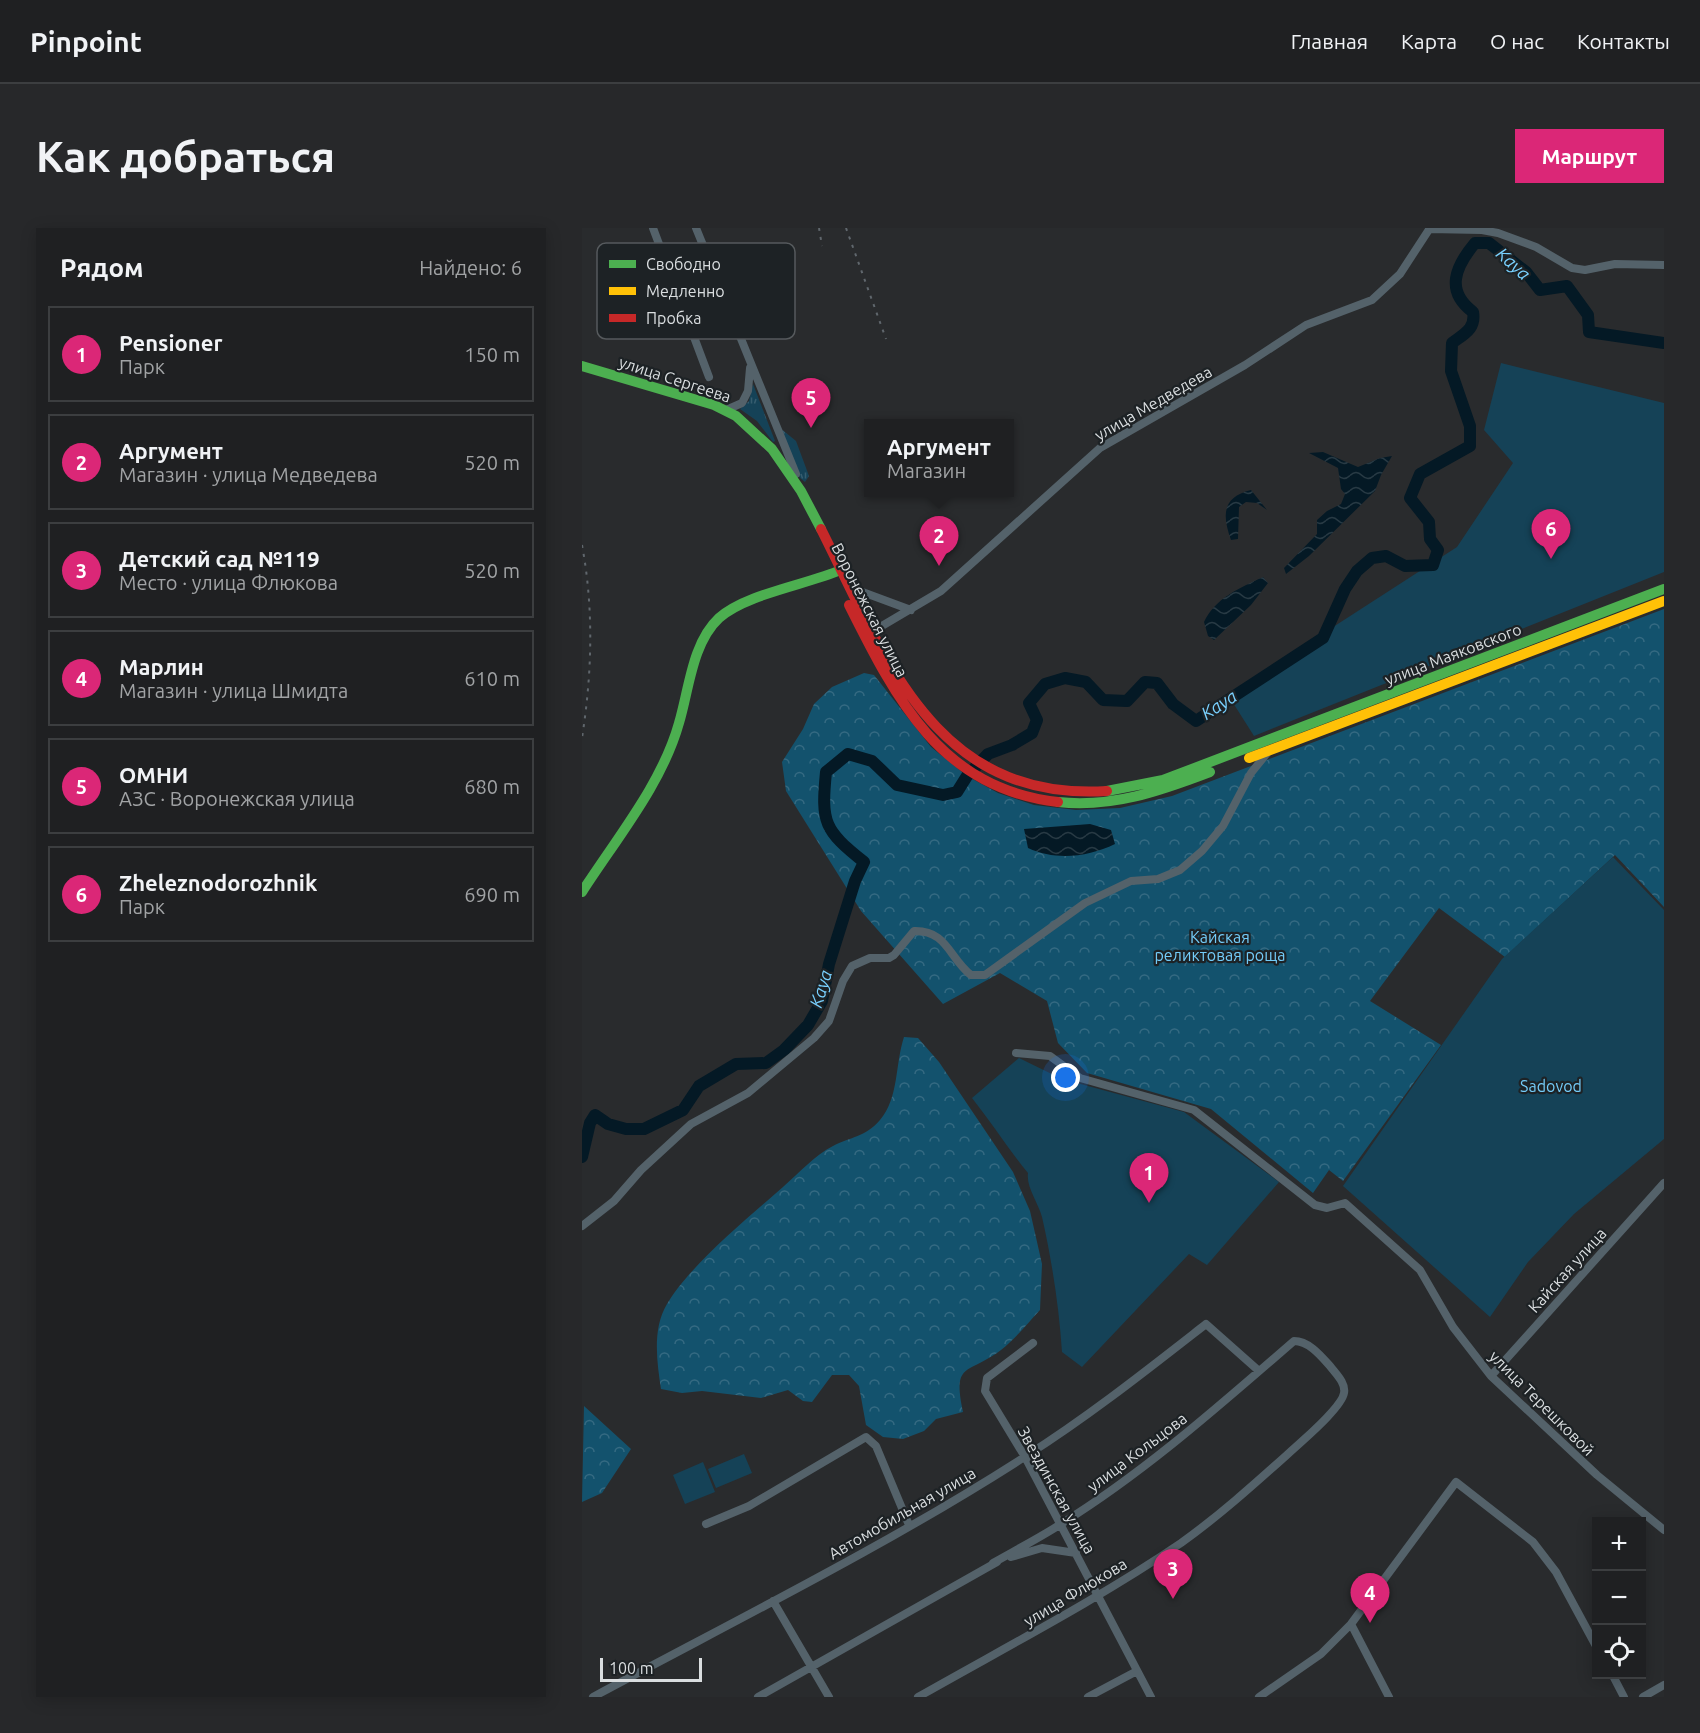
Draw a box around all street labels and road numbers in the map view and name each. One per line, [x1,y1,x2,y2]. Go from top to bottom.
street label: улица Сергеева [617,352,733,406]
street label: улица Медведева [1091,362,1215,444]
street label: Воронежская улица [828,540,912,680]
street label: улица Маяковского [1382,620,1524,688]
street label: Кайская улица [1524,1224,1610,1316]
street label: улица Терешковой [1486,1347,1598,1459]
street label: улица Кольцова [1084,1409,1190,1495]
street label: Звездинская улица [1015,1423,1099,1557]
street label: Автомобильная улица [825,1464,979,1562]
street label: улица Флюкова [1020,1554,1130,1630]

